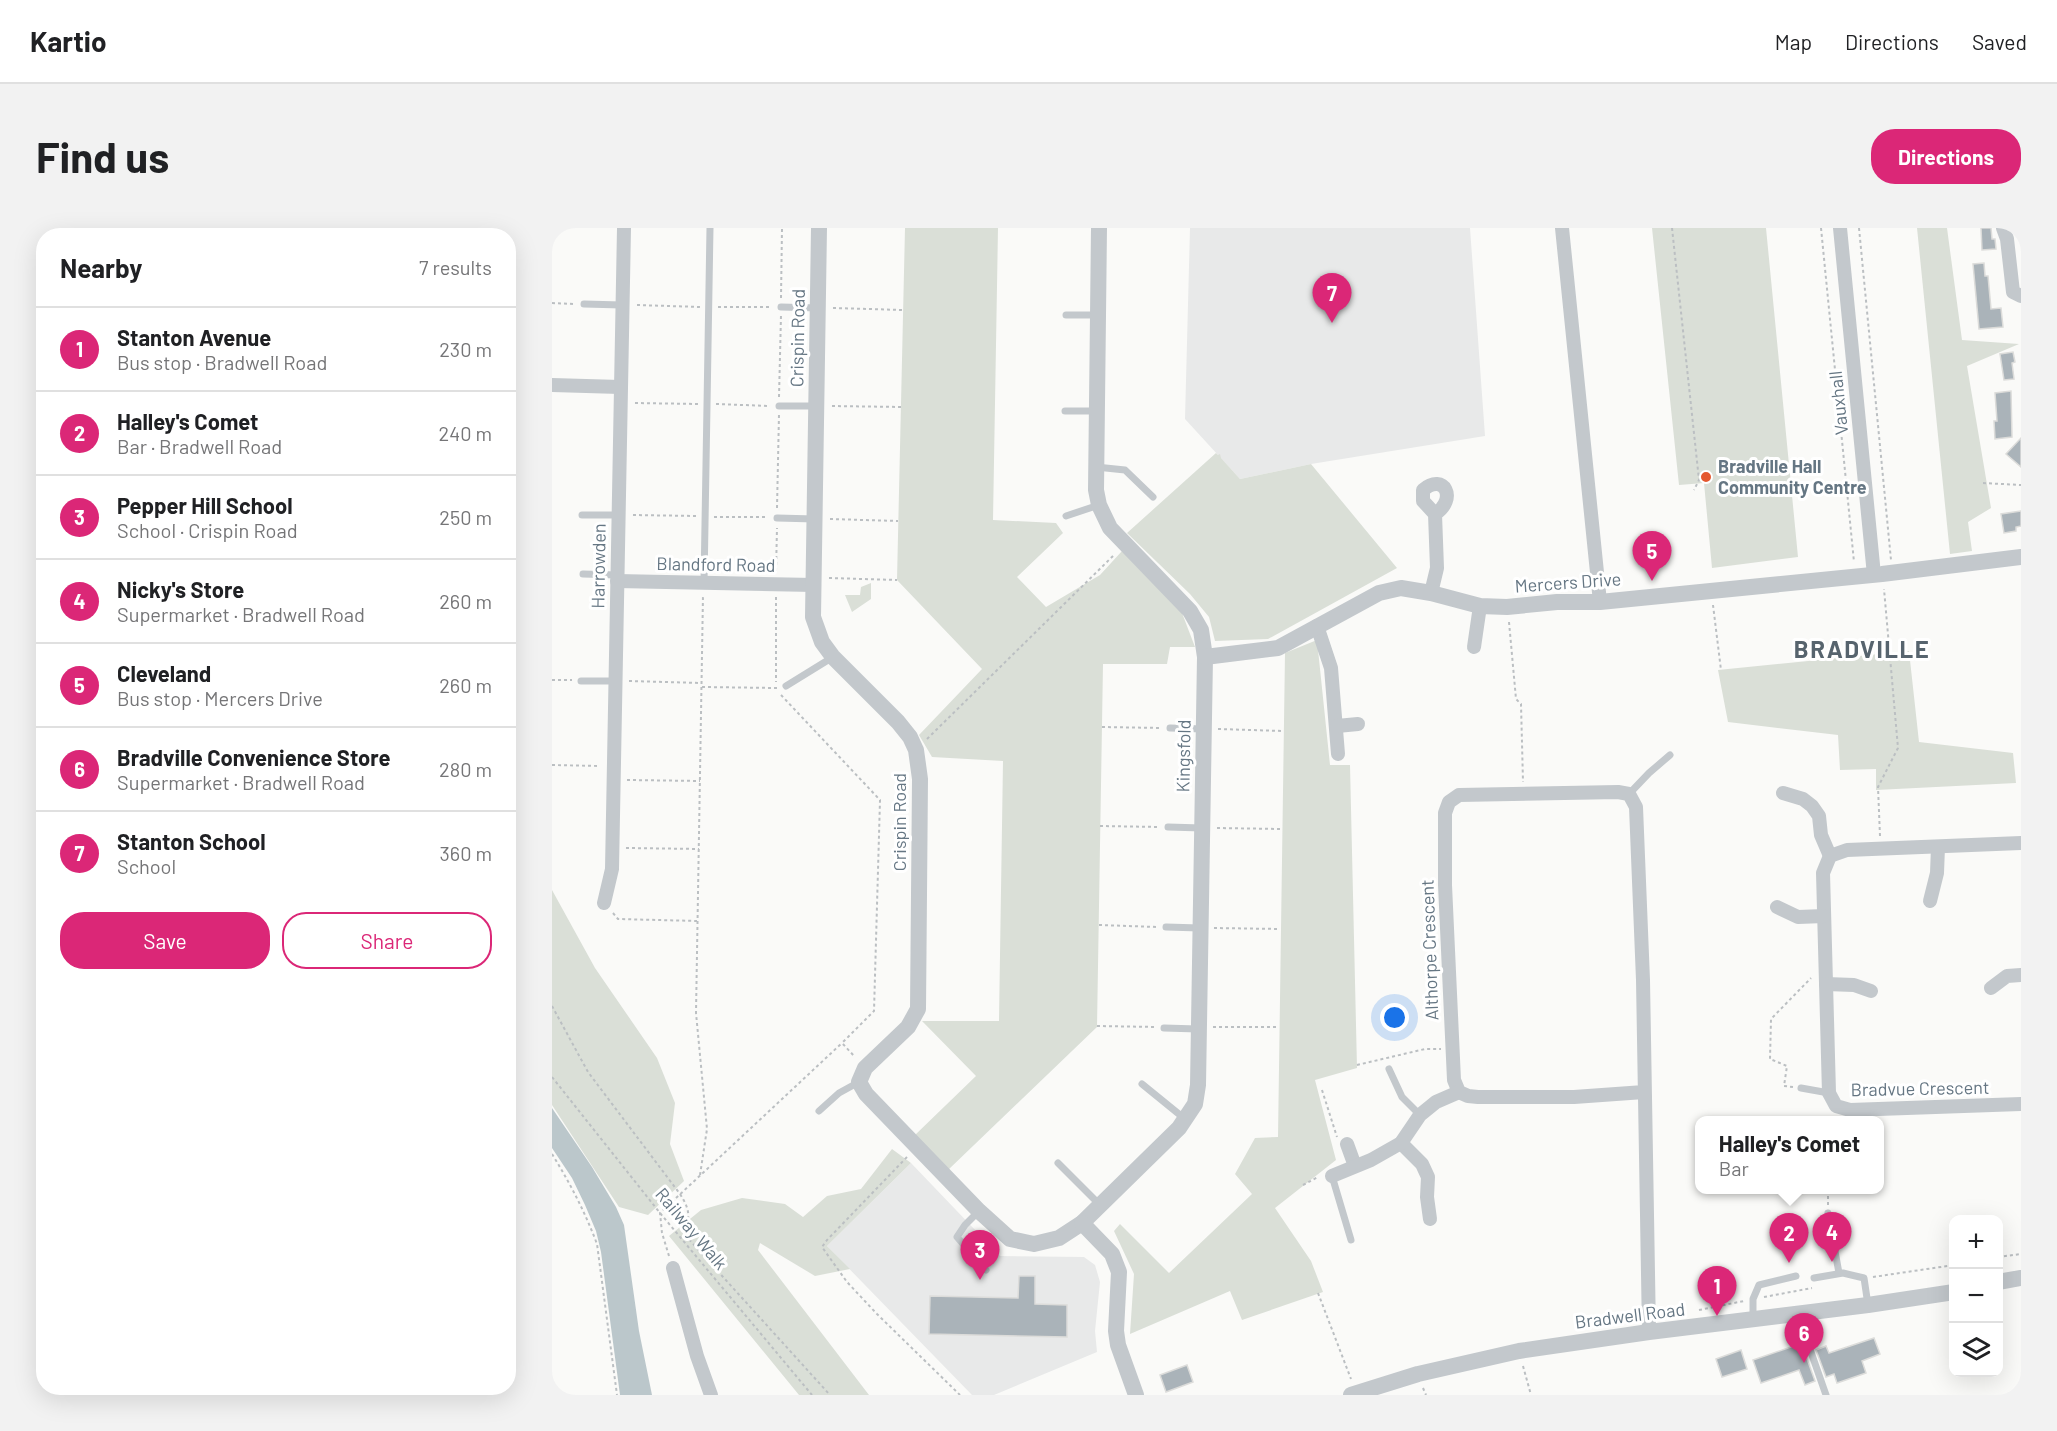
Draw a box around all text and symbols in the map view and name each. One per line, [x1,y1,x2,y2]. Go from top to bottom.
text: Kartio [30,24,107,58]
text: Map [1775,29,1812,54]
text: Directions [1845,29,1939,54]
text: Saved [1972,29,2027,54]
button: Directions [1871,129,2021,184]
text: Find us [36,131,169,181]
text: Nearby [60,252,142,283]
text: 7 results [419,255,492,279]
pin: 7 [1312,274,1352,323]
street label: Crispin Road [785,289,809,387]
text: Stanton Avenue [117,324,271,350]
text: 1 [76,337,83,361]
text: 230 m [439,337,492,361]
text: Bus stop · Bradwell Road [117,350,327,374]
street label: Vauxhall [1824,370,1852,436]
text: Halley's Comet [117,408,258,434]
text: 2 [74,421,85,445]
text: 240 m [438,421,492,445]
text: Bar · Bradwell Road [117,434,282,458]
place label: Bradville Hall Community Centre [1718,455,1867,498]
marker: Bradville Hall Community Centre [1699,470,1713,484]
text: Pepper Hill School [117,492,293,518]
text: 3 [74,505,85,529]
text: 250 m [439,505,492,529]
text: School · Crispin Road [117,518,298,542]
street label: Harrowden [586,523,610,609]
pin: 5 [1632,532,1672,581]
street label: Blandford Road [656,552,776,576]
street label: Mercers Drive [1514,567,1622,597]
text: Nicky's Store [117,576,244,602]
text: 4 [73,589,86,613]
text: 260 m [439,589,492,613]
text: Supermarket · Bradwell Road [117,602,365,626]
district label: BRADVILLE [1794,634,1930,663]
text: Cleveland [117,660,211,686]
text: 5 [74,673,85,697]
text: 260 m [439,673,492,697]
text: Bus stop · Mercers Drive [117,686,323,710]
street label: Kingsfold [1171,719,1195,793]
text: Bradville Convenience Store [117,744,391,770]
text: 6 [74,757,85,781]
text: 280 m [439,757,492,781]
text: Supermarket · Bradwell Road [117,770,365,794]
street label: Crispin Road [888,773,910,871]
text: Stanton School [117,828,266,854]
text: 7 [75,841,84,865]
text: 360 m [440,841,492,865]
text: School [117,854,176,878]
street label: Althorpe Crescent [1416,879,1442,1021]
button: Save [60,912,270,969]
button: Share [282,912,492,969]
your location [1380,1003,1409,1032]
street label: Bradvue Crescent [1850,1076,1990,1100]
popup [1695,1116,1884,1194]
text: Halley's Comet [1719,1130,1860,1156]
text: Bar [1719,1156,1749,1180]
street label: Railway Walk [651,1183,732,1274]
pin: 4 [1812,1212,1852,1262]
pin: 2 [1770,1214,1808,1263]
map controls [1949,1215,2003,1377]
button: + [1949,1215,2003,1269]
pin: 3 [960,1230,1000,1280]
pin: 1 [1698,1266,1736,1316]
button: − [1949,1269,2003,1323]
street label: Bradwell Road [1574,1297,1686,1333]
pin: 6 [1784,1314,1824,1363]
button: layers [1949,1323,2003,1377]

